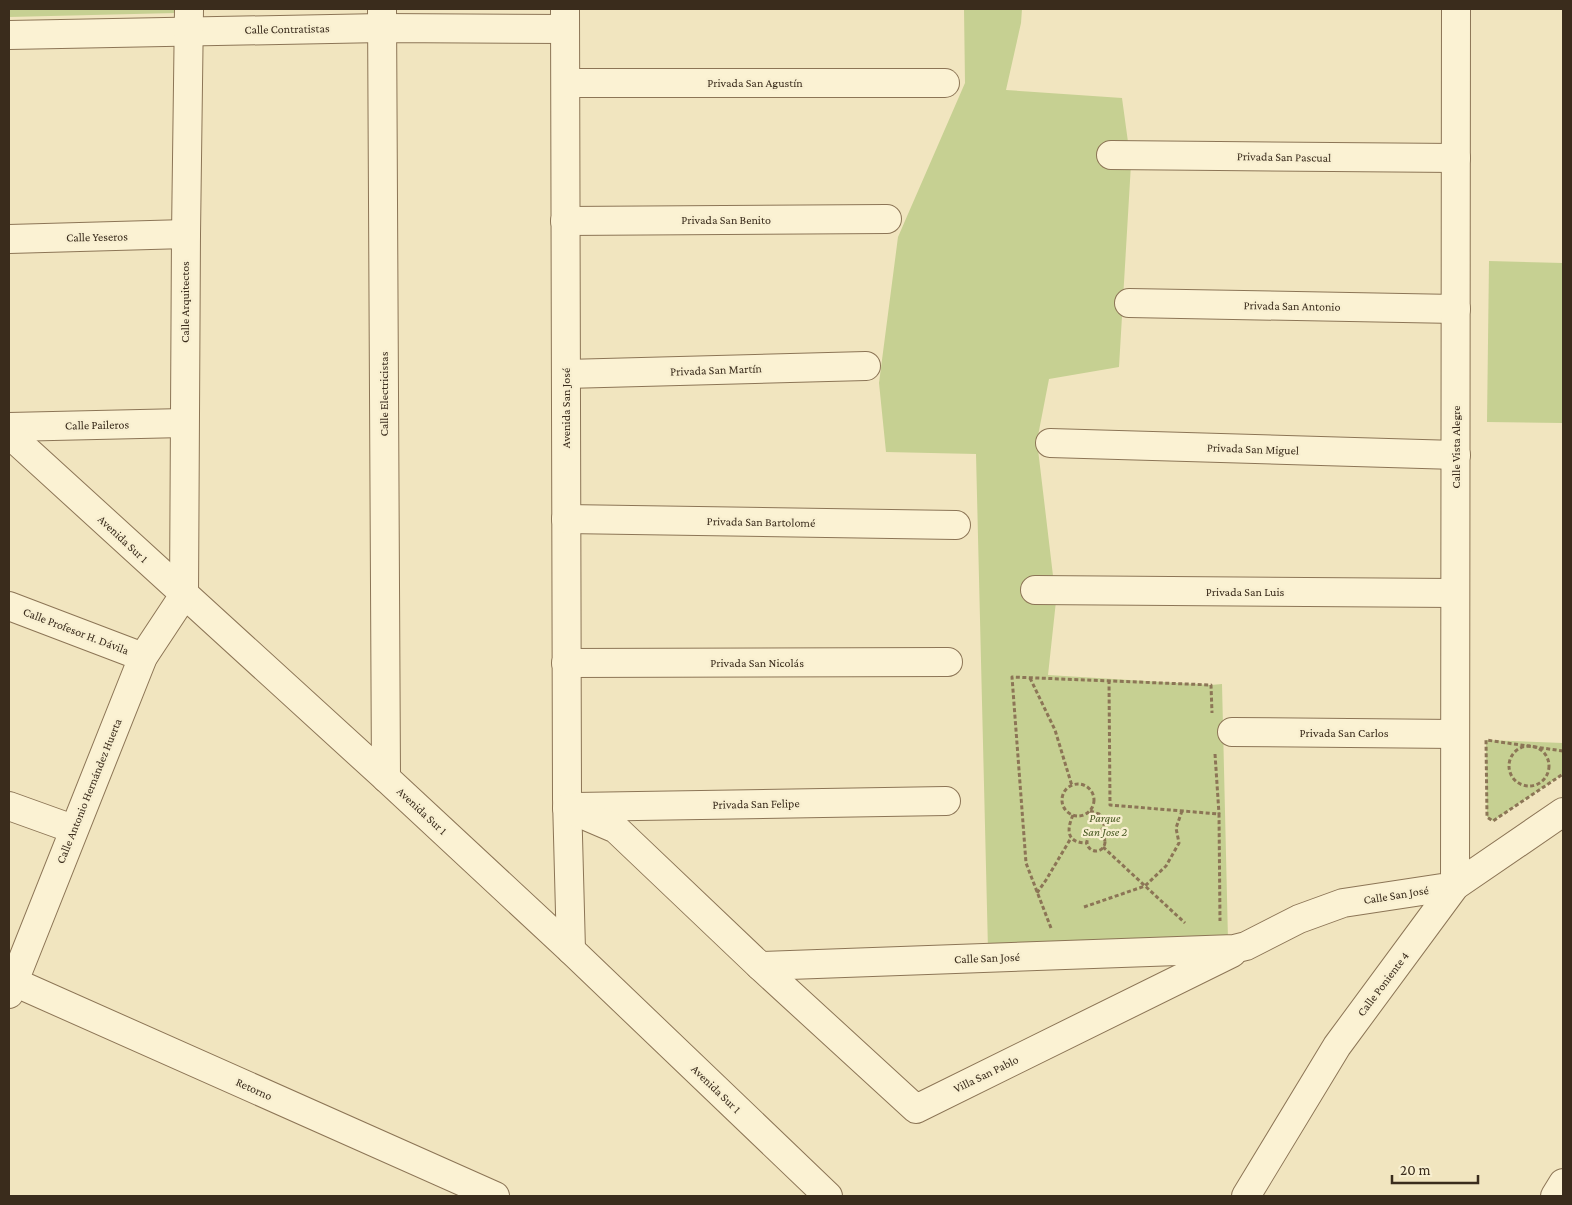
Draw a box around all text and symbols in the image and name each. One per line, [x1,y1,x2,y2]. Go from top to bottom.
street label: Calle Contratistas [244,21,330,37]
street label: Privada San Agustín [707,76,803,90]
street label: Privada San Pascual [1237,149,1331,165]
street label: Privada San Benito [681,213,771,227]
street label: Calle Yeseros [66,229,128,245]
street label: Calle Arquitectos [178,261,192,343]
street label: Privada San Antonio [1243,298,1341,314]
street label: Calle Electricistas [377,351,391,436]
street label: Privada San Martín [670,361,763,379]
street label: Avenida San José [559,368,573,448]
street label: Calle Vista Alegre [1449,406,1463,488]
street label: Calle Paileros [65,417,129,433]
street label: Privada San Miguel [1207,440,1299,458]
street label: Avenida Sur 1 [95,512,151,566]
street label: Privada San Bartolomé [707,514,815,530]
street label: Privada San Luis [1206,585,1285,599]
street label: Calle Profesor H. Dávila [21,604,131,658]
street label: Privada San Nicolás [710,656,804,670]
street label: Calle Antonio Hernández Huerta [53,716,125,866]
street label: Privada San Carlos [1300,726,1389,740]
street label: Avenida Sur 1 [394,784,450,838]
street label: Privada San Felipe [712,796,800,812]
park label: Parque San Jose 2 [1083,811,1128,839]
street label: Calle San José [1362,883,1430,907]
street label: Calle Poniente 4 [1354,949,1412,1019]
street label: Calle San José [954,950,1020,966]
street label: Villa San Pablo [951,1052,1021,1096]
street label: Avenida Sur 1 [688,1062,744,1116]
street label: Retorno [234,1075,274,1103]
scale bar [1392,1152,1478,1184]
text: 20 m [1400,1162,1431,1178]

